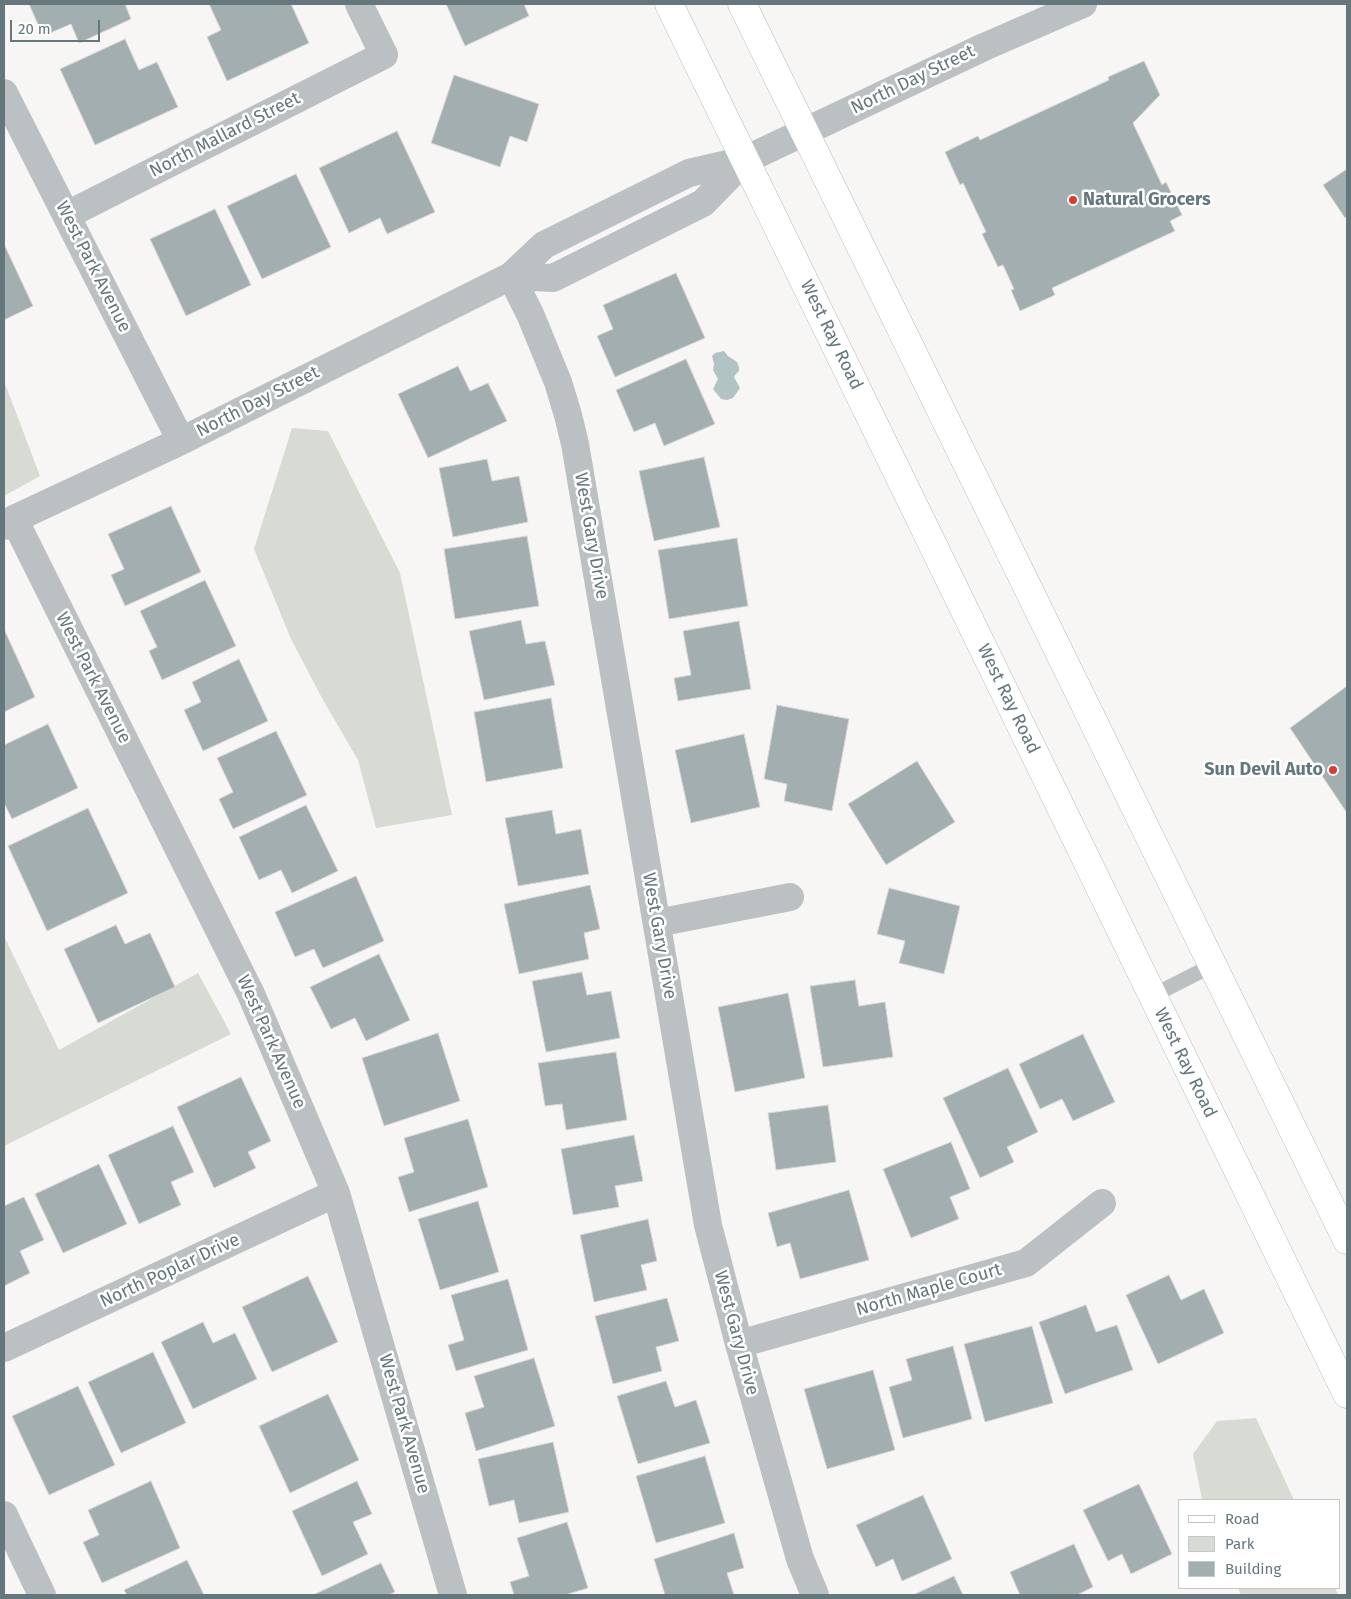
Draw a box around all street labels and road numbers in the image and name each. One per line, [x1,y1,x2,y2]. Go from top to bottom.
street label: North Day Street [848,41,978,119]
street label: North Mallard Street [146,88,304,182]
street label: West Park Avenue [51,198,135,336]
street label: West Ray Road [795,277,867,393]
street label: North Day Street [193,362,323,442]
street label: West Gary Drive [569,471,613,601]
street label: West Park Avenue [51,609,135,747]
street label: West Ray Road [972,641,1044,757]
street label: West Gary Drive [637,871,681,1001]
street label: West Park Avenue [232,972,310,1112]
street label: West Ray Road [1149,1005,1221,1121]
street label: North Poplar Drive [97,1229,243,1313]
street label: North Maple Court [854,1259,1004,1321]
street label: West Gary Drive [709,1268,763,1398]
street label: West Park Avenue [374,1352,434,1496]

